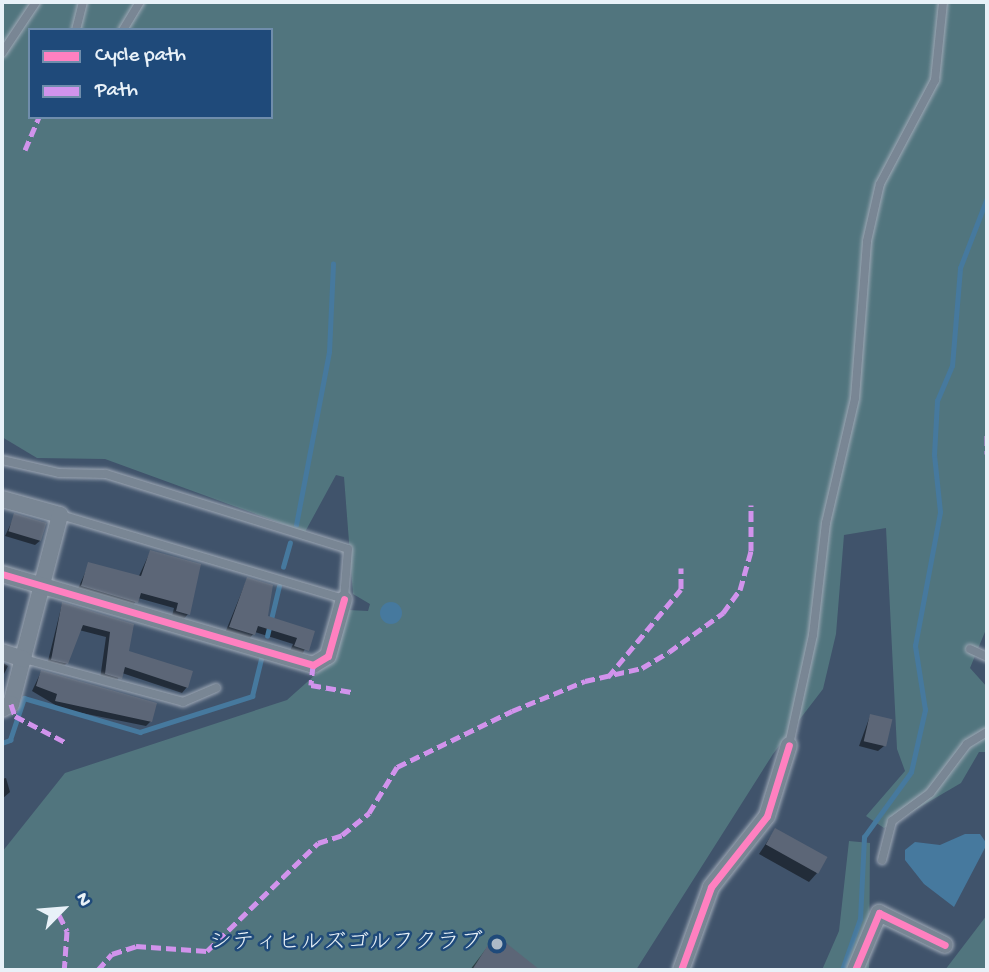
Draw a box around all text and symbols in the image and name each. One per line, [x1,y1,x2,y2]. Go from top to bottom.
legend [28,28,273,119]
text: Cycle path [95,44,186,69]
text: Path [95,79,138,104]
north arrow [28,874,98,944]
text: N [69,889,96,910]
place label: シティヒルズゴルフクラブ [207,930,483,958]
marker: シティヒルズゴルフクラブ [489,936,505,952]

